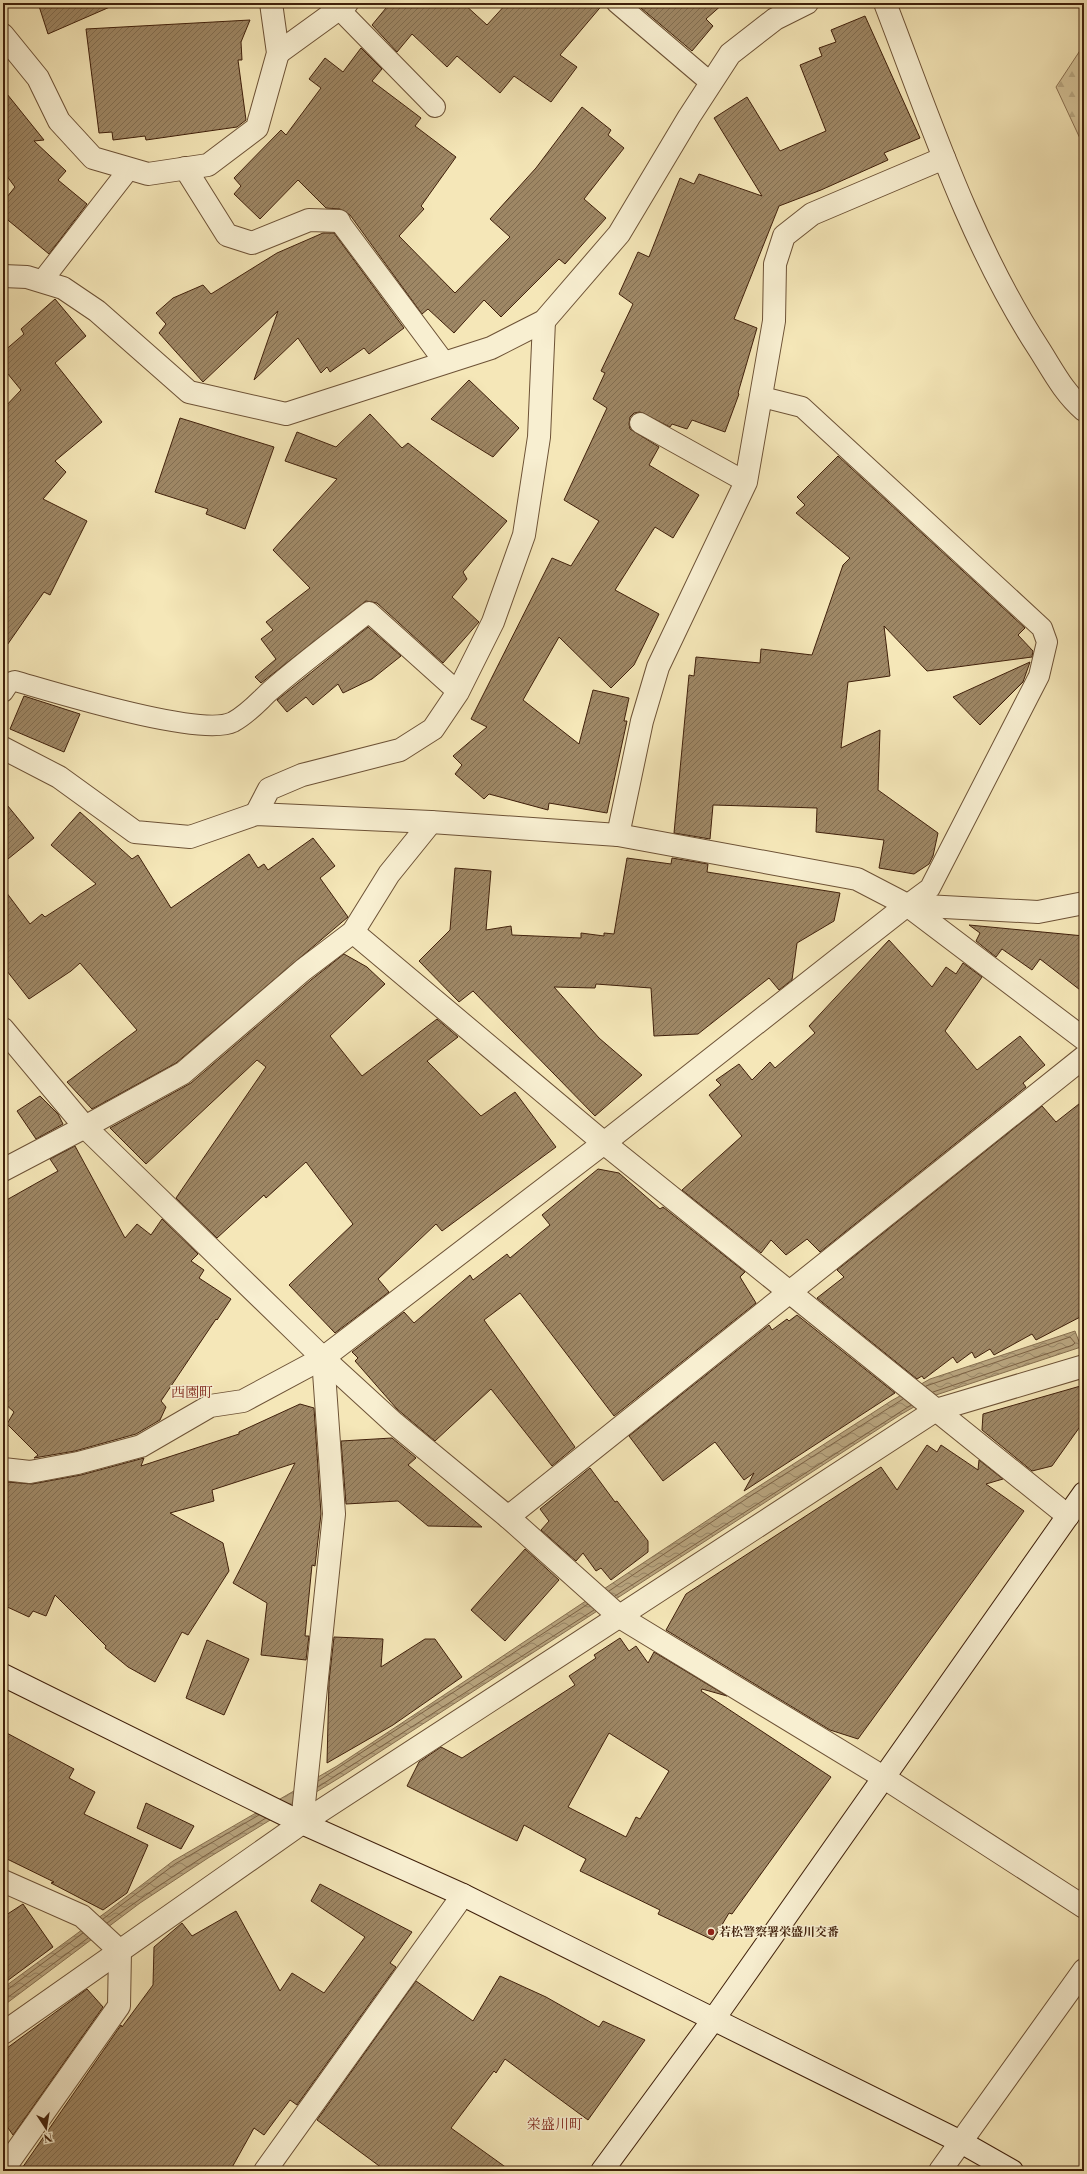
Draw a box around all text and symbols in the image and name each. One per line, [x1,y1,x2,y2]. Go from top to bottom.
district label: 西園町 [171,1384,213,1402]
place label: 若松警察署栄盛川交番 [719,1925,839,1940]
marker: 若松警察署栄盛川交番 [706,1927,716,1937]
north arrow [26,2108,66,2148]
district label: 栄盛川町 [527,2116,583,2134]
text: N [42,2129,54,2145]

